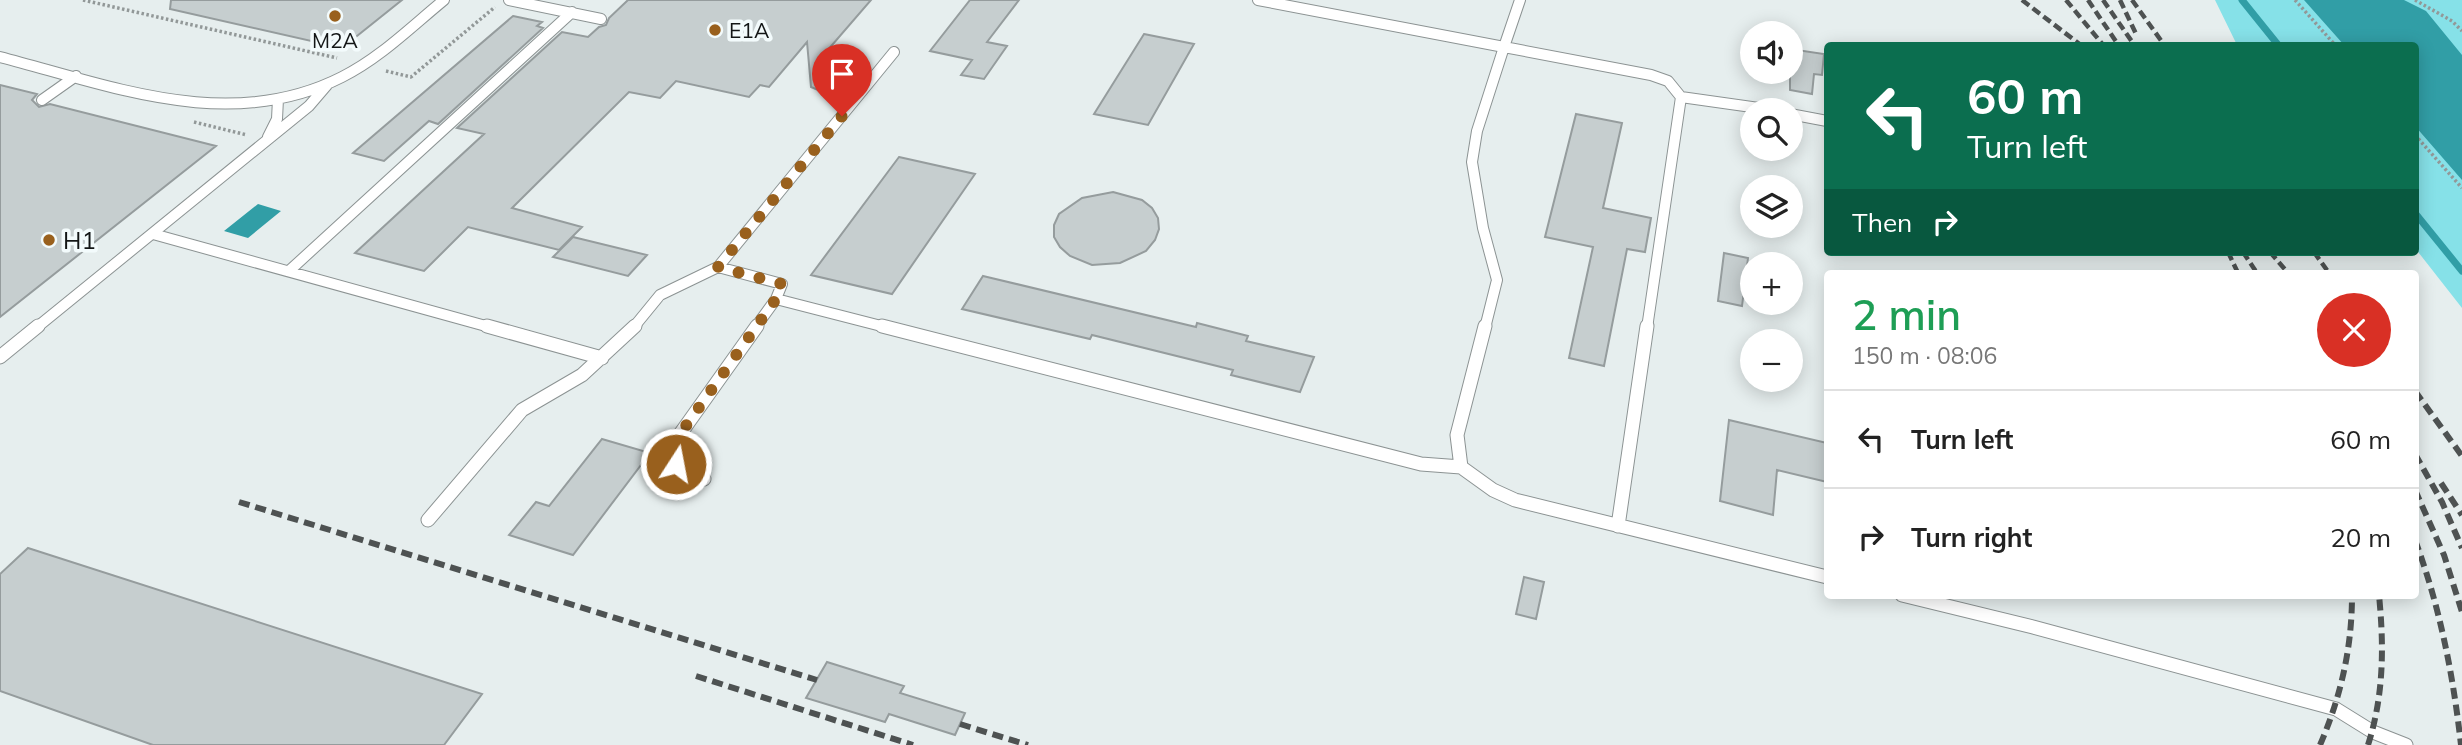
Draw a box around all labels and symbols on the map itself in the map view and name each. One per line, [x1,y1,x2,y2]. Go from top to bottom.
marker: M2A [327,8,343,24]
place label: E1A [729,17,770,43]
marker: E1A [707,22,723,38]
place label: M2A [312,27,359,53]
pin [812,44,872,116]
place label: H1 [63,225,96,255]
marker: H1 [41,232,57,248]
position arrow [639,427,713,501]

